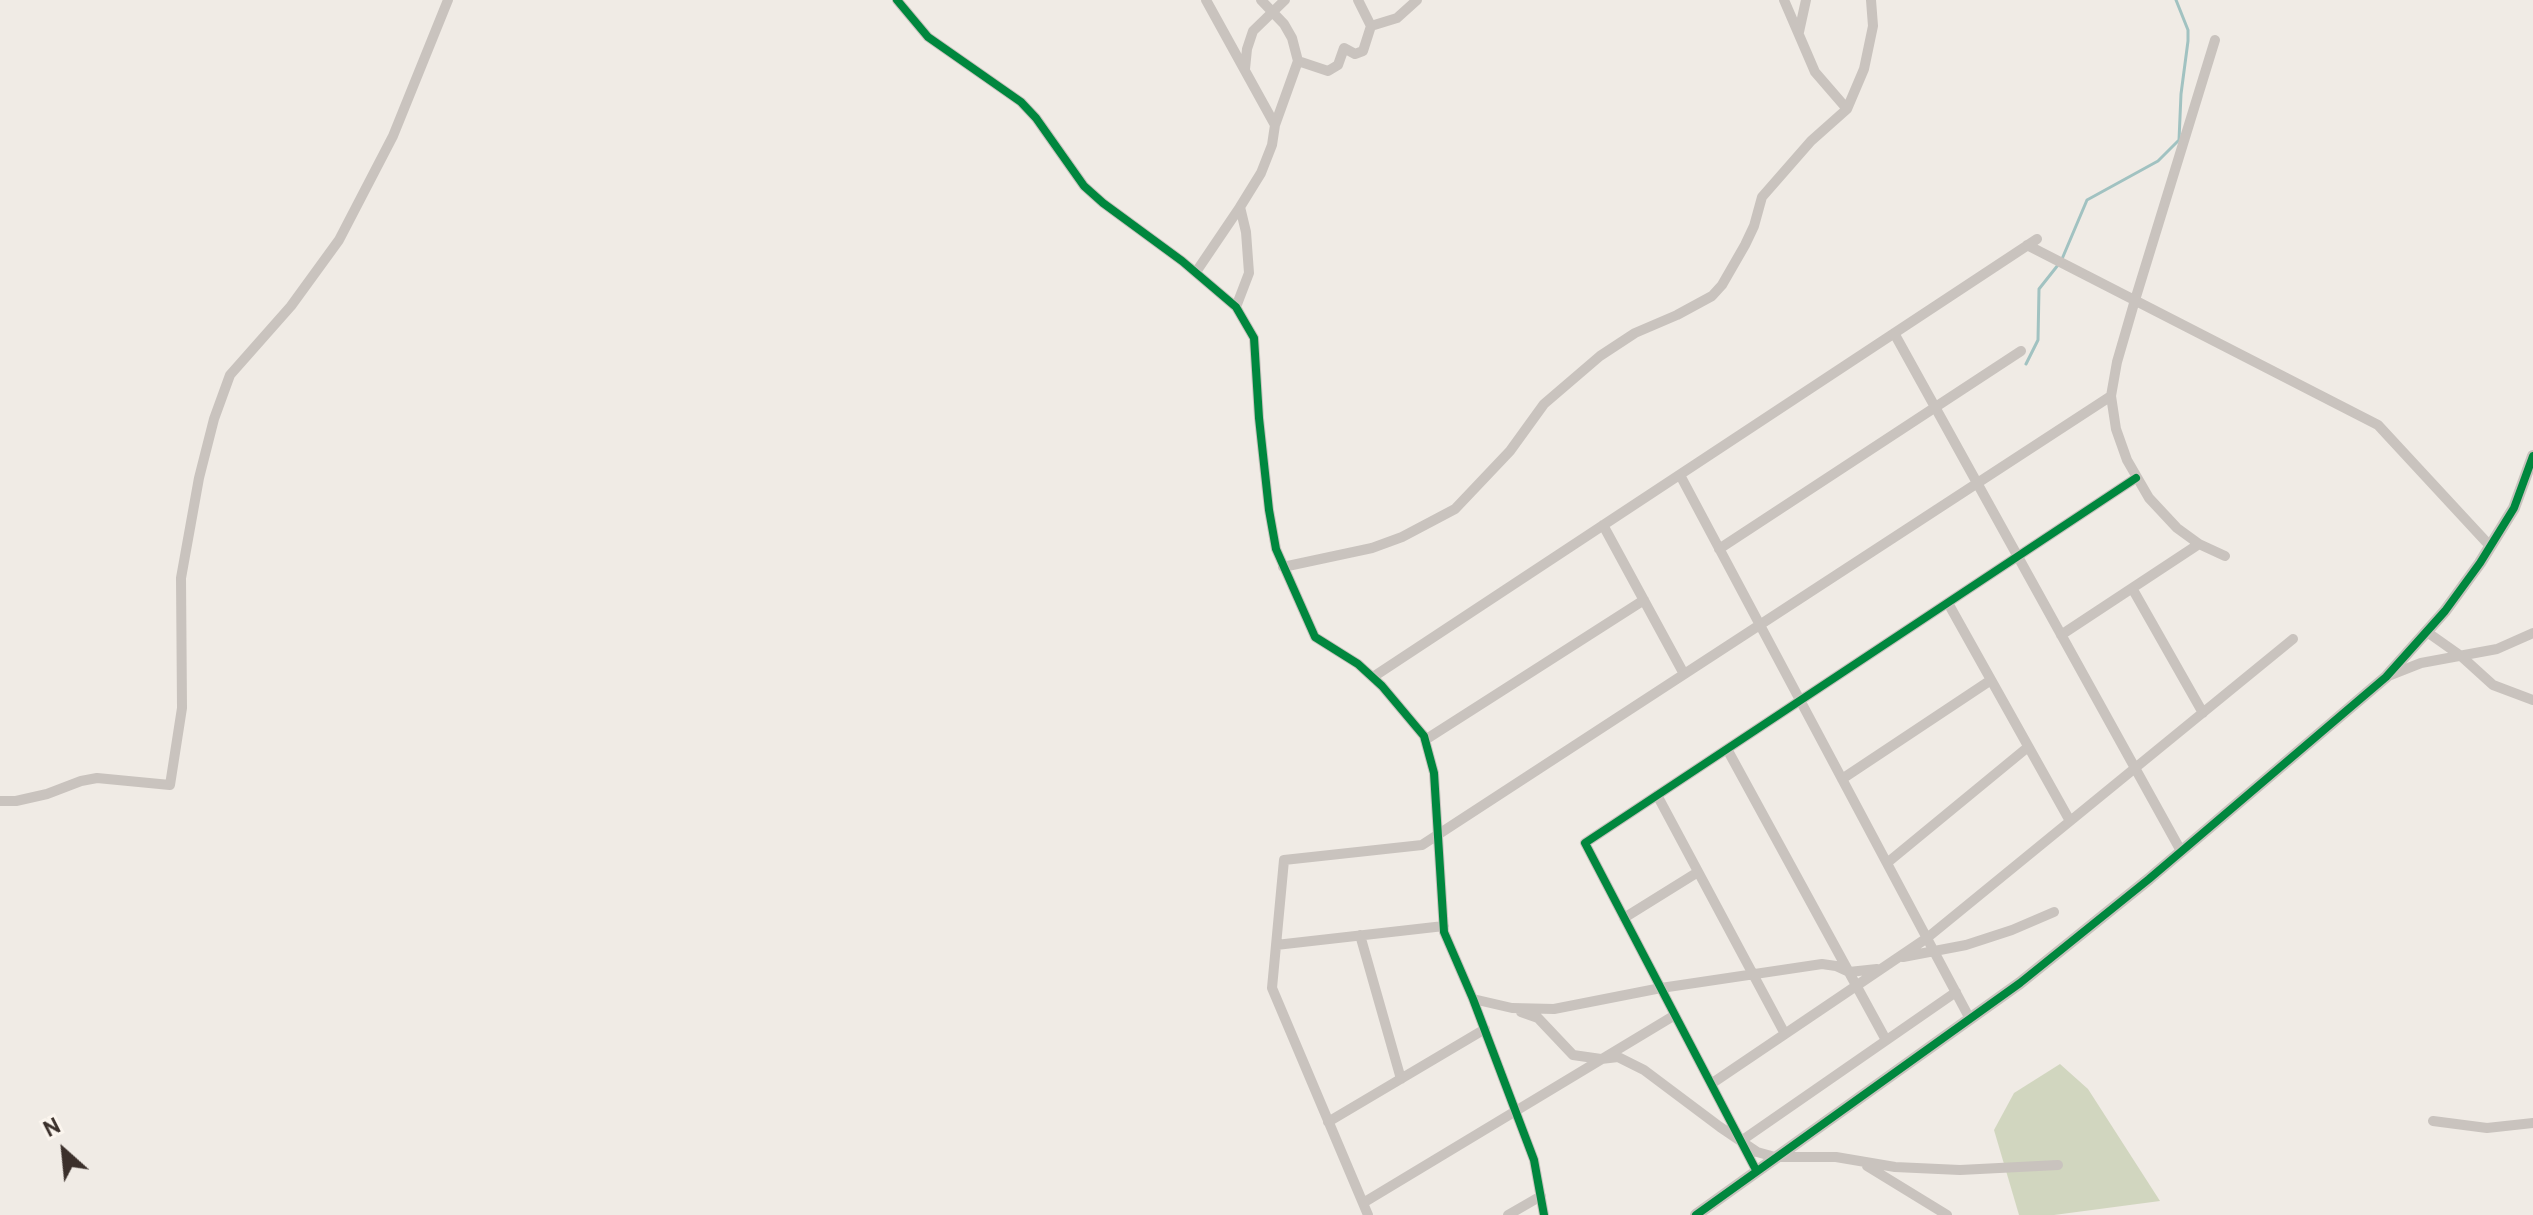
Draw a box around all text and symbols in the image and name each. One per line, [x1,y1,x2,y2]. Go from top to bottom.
north arrow [24,1111,104,1191]
text: N [40,1114,66,1145]

